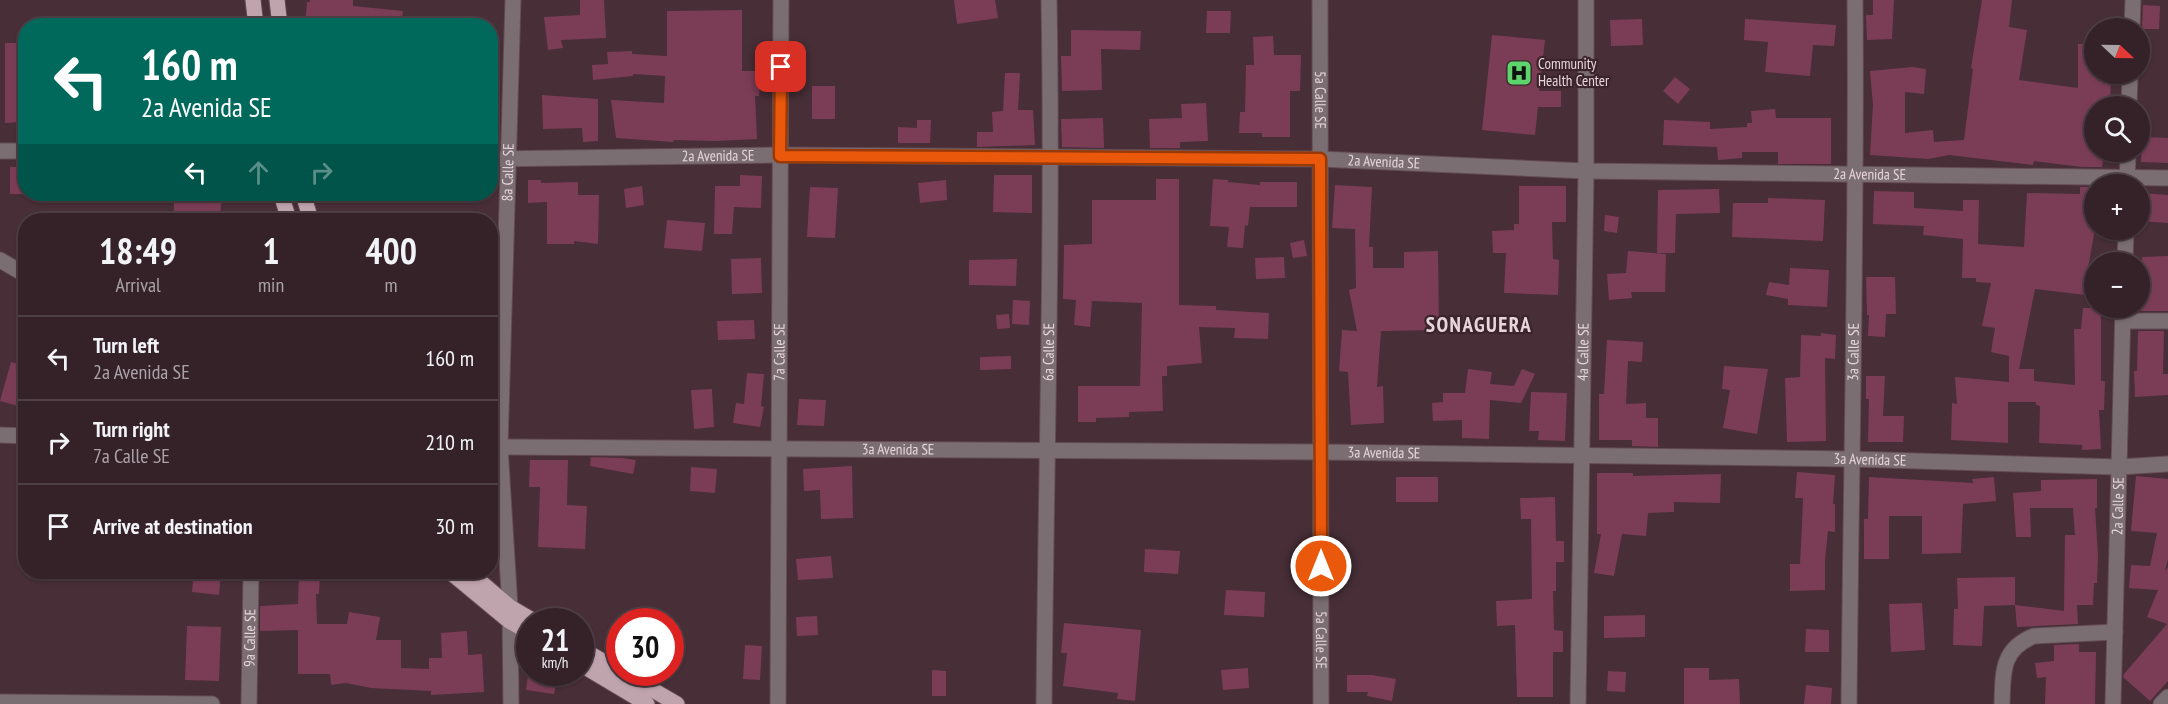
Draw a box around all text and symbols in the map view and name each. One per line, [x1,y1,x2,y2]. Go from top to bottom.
north arrow [2084,18,2150,84]
map controls [2084,18,2150,318]
text: 160 m [141,37,238,92]
pin [755,41,806,92]
icon: left [42,42,120,120]
icon: arrive [764,50,797,83]
place label: Community Health Center [1538,54,1610,90]
hospital icon: Community Health Center [1504,58,1534,88]
street label: 5a Calle SE [1311,71,1330,129]
text: 2a Avenida SE [141,90,272,124]
button: search [2084,96,2150,162]
street label: 8a Calle SE [497,143,518,202]
street label: 2a Avenida SE [682,145,754,165]
street label: 2a Avenida SE [1347,150,1421,173]
icon: left [179,156,212,189]
icon: ahead [242,156,275,189]
icon: right [305,156,338,189]
street label: 2a Avenida SE [1833,164,1906,184]
button: + [2084,174,2150,240]
text: 18:49 [99,227,177,274]
text: 1 [262,227,280,274]
text: 400 [365,227,417,274]
button: − [2084,252,2150,318]
text: Arrival [115,272,161,298]
text: min [258,272,284,298]
text: m [385,272,398,298]
district label: SONAGUERA [1426,311,1532,338]
street label: 7a Calle SE [769,323,789,381]
street label: 6a Calle SE [1038,323,1058,381]
street label: 4a Calle SE [1573,323,1593,381]
street label: 3a Calle SE [1843,323,1863,381]
text: Turn left [93,331,159,359]
icon: left [42,342,75,375]
text: 160 m [425,344,474,372]
text: 2a Avenida SE [93,359,190,385]
text: Turn right [93,415,170,443]
icon: right [42,426,75,459]
text: 210 m [425,428,474,456]
street label: 3a Avenida SE [862,439,934,459]
street label: 3a Avenida SE [1348,442,1420,462]
text: 7a Calle SE [93,443,170,469]
street label: 3a Avenida SE [1833,449,1907,470]
street label: 2a Calle SE [2107,477,2128,535]
icon: arrive [42,510,75,543]
text: Arrive at destination [93,512,253,540]
text: 30 m [435,512,474,540]
position arrow [1289,534,1353,598]
speed limit sign: 30 [606,608,684,686]
street label: 9a Calle SE [240,609,259,667]
street label: 5a Calle SE [1312,611,1331,669]
text: 21 [541,620,569,659]
text: km/h [542,653,568,672]

